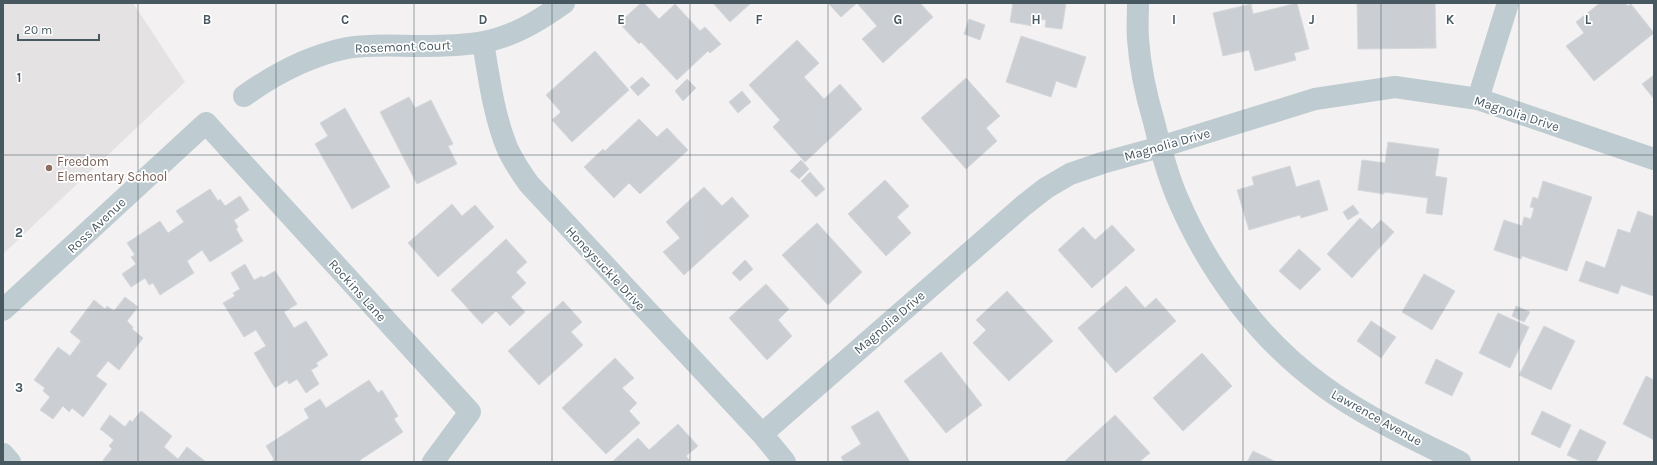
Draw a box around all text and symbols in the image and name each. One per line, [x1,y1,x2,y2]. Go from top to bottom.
text: B [203,12,211,27]
text: C [341,12,349,27]
text: D [479,12,488,27]
text: E [617,12,625,27]
text: F [755,12,763,27]
text: G [894,12,902,27]
text: H [1031,12,1041,27]
text: I [1172,12,1176,27]
text: J [1309,12,1315,27]
text: K [1446,12,1455,27]
text: L [1585,12,1592,27]
scale bar [18,16,99,42]
text: 20 m [24,23,52,37]
street label: Rosemont Court [355,37,451,56]
text: 1 [17,70,21,85]
street label: Magnolia Drive [1472,93,1562,134]
street label: Magnolia Drive [1122,125,1212,164]
place label: Freedom Elementary School [57,154,167,184]
marker: Freedom Elementary School [44,163,54,173]
street label: Ross Avenue [64,194,129,256]
street label: Honeysuckle Drive [563,223,648,314]
text: 2 [15,225,23,240]
street label: Rockins Lane [326,256,390,325]
street label: Magnolia Drive [851,287,928,357]
text: 3 [15,380,23,395]
street label: Lawrence Avenue [1329,386,1425,449]

